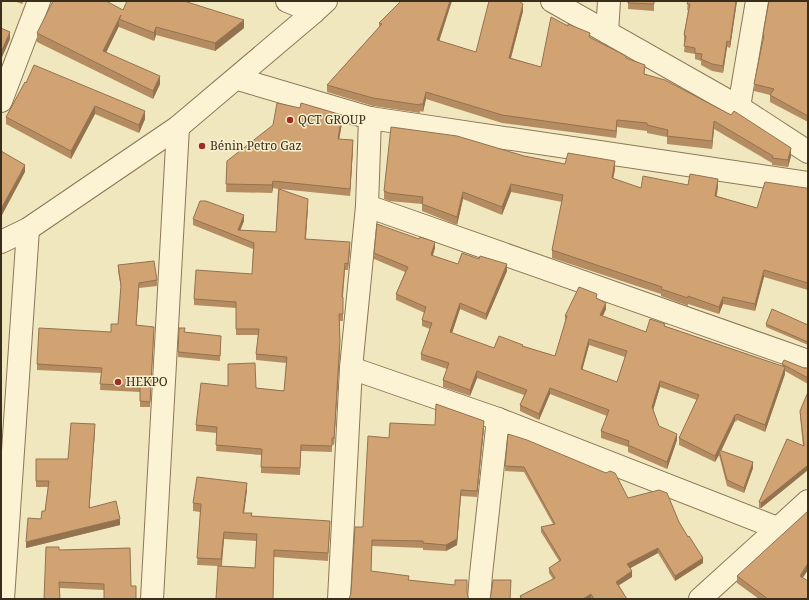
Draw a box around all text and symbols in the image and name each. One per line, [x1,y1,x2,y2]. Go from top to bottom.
place label: QCT GROUP [298,111,366,128]
marker: QCT GROUP [285,115,295,125]
place label: Bénin Petro Gaz [210,137,302,154]
marker: Bénin Petro Gaz [197,141,207,151]
place label: HEKPO [126,373,168,390]
marker: HEKPO [113,377,123,387]

